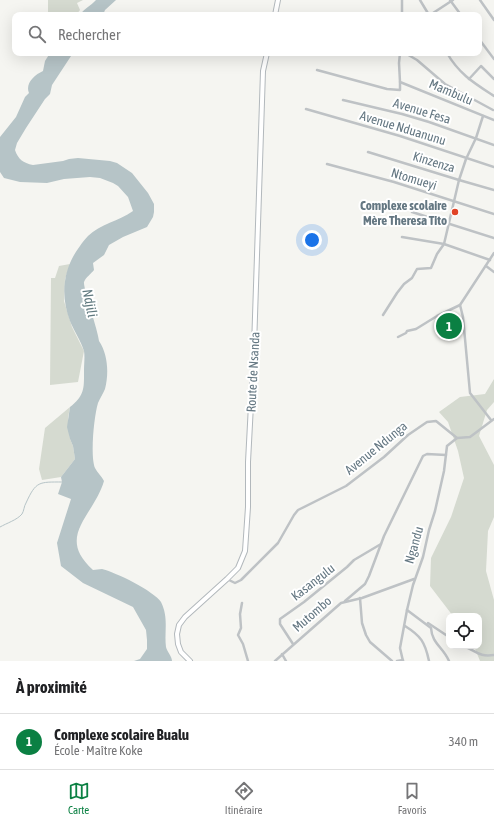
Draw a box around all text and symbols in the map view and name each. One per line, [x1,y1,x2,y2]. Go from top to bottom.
search box [12,12,482,56]
icon: search [26,23,48,45]
text: Rechercher [58,26,120,43]
street label: Mambulu [427,76,475,108]
street label: Avenue Fesa [391,95,453,127]
street label: Avenue Nduanunu [358,108,448,148]
street label: Kinzenza [411,149,457,175]
street label: Ntomueyi [389,165,439,193]
place label: Complexe scolaire Mère Theresa Tito [360,198,447,228]
marker: Complexe scolaire Mère Theresa Tito [450,207,460,217]
your location [302,230,322,250]
water label: Ndjili [79,288,101,318]
pin: 1 [436,311,462,341]
street label: Route de Nsanda [243,331,263,413]
street label: Avenue Ndunga [342,418,410,478]
street label: Ngandu [402,525,426,565]
street label: Kasangulu [288,560,338,604]
street label: Mutombo [290,593,334,635]
map controls [446,613,482,649]
button: locate [446,613,482,649]
text: À proximité [16,677,87,697]
text: Complexe scolaire Bualu [54,726,189,743]
text: 1 [26,734,32,749]
text: 340 m [449,734,478,749]
text: École · Maître Koke [54,743,143,758]
tab: Carte [68,780,90,816]
tab: Itinéraire [225,780,263,816]
tab: Favoris [398,780,426,816]

